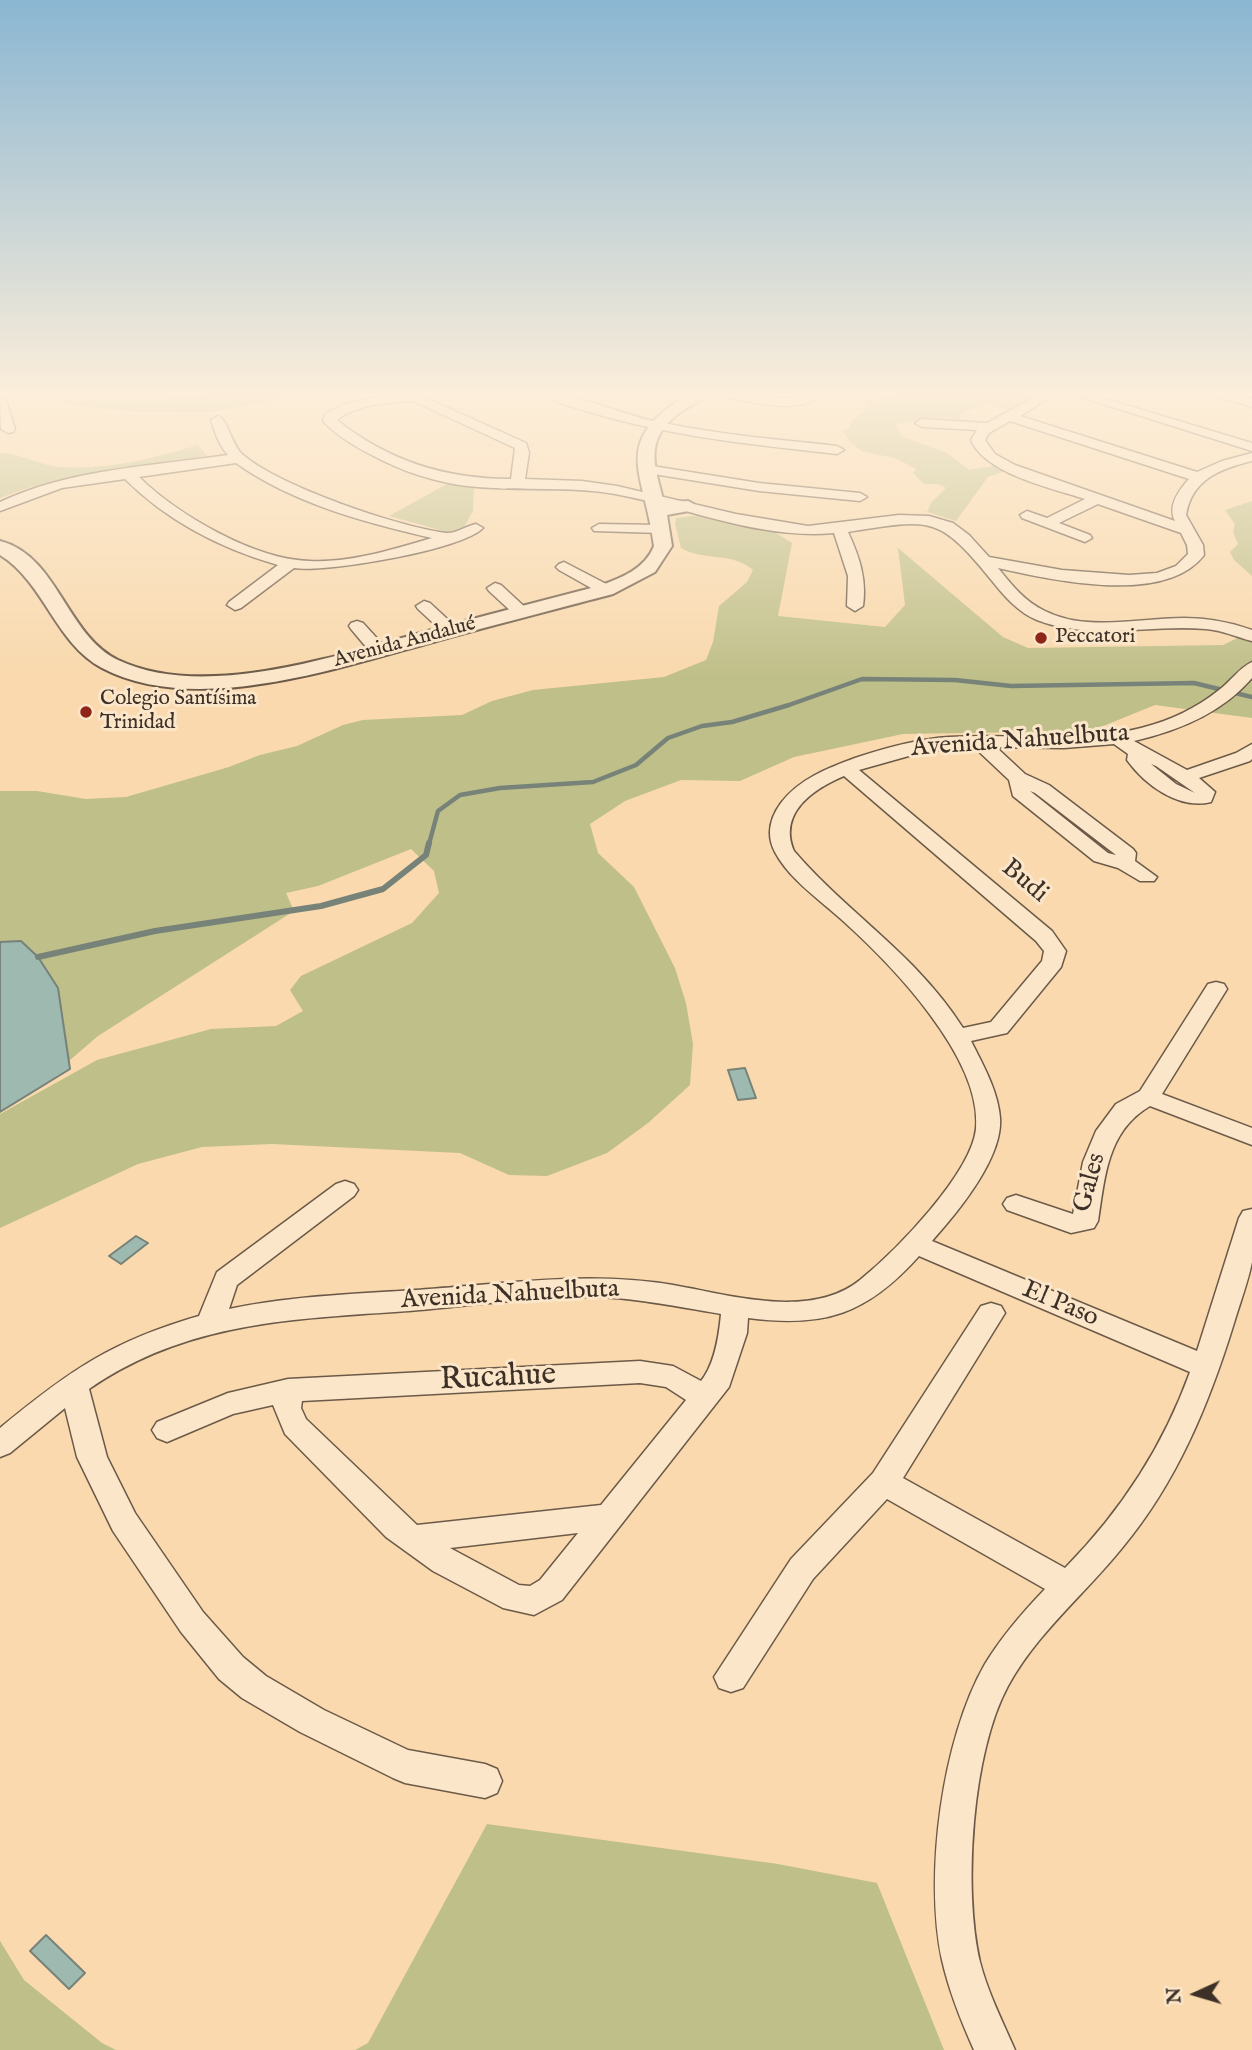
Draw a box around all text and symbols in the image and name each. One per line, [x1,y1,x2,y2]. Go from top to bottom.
street label: Avenida Andalué [331,612,479,674]
place label: Peccatori [1055,625,1135,651]
marker: Peccatori [1033,630,1049,646]
place label: Colegio Santísima Trinidad [100,687,256,737]
marker: Colegio Santísima Trinidad [78,704,94,720]
street label: Avenida Nahuelbuta [910,719,1130,765]
street label: Budi [994,853,1054,911]
street label: Gales [1068,1150,1114,1216]
street label: Avenida Nahuelbuta [400,1275,620,1317]
street label: El Paso [1017,1275,1103,1335]
street label: Rucahue [439,1357,557,1401]
north arrow [1161,1959,1231,2029]
text: N [1163,1986,1188,2005]

